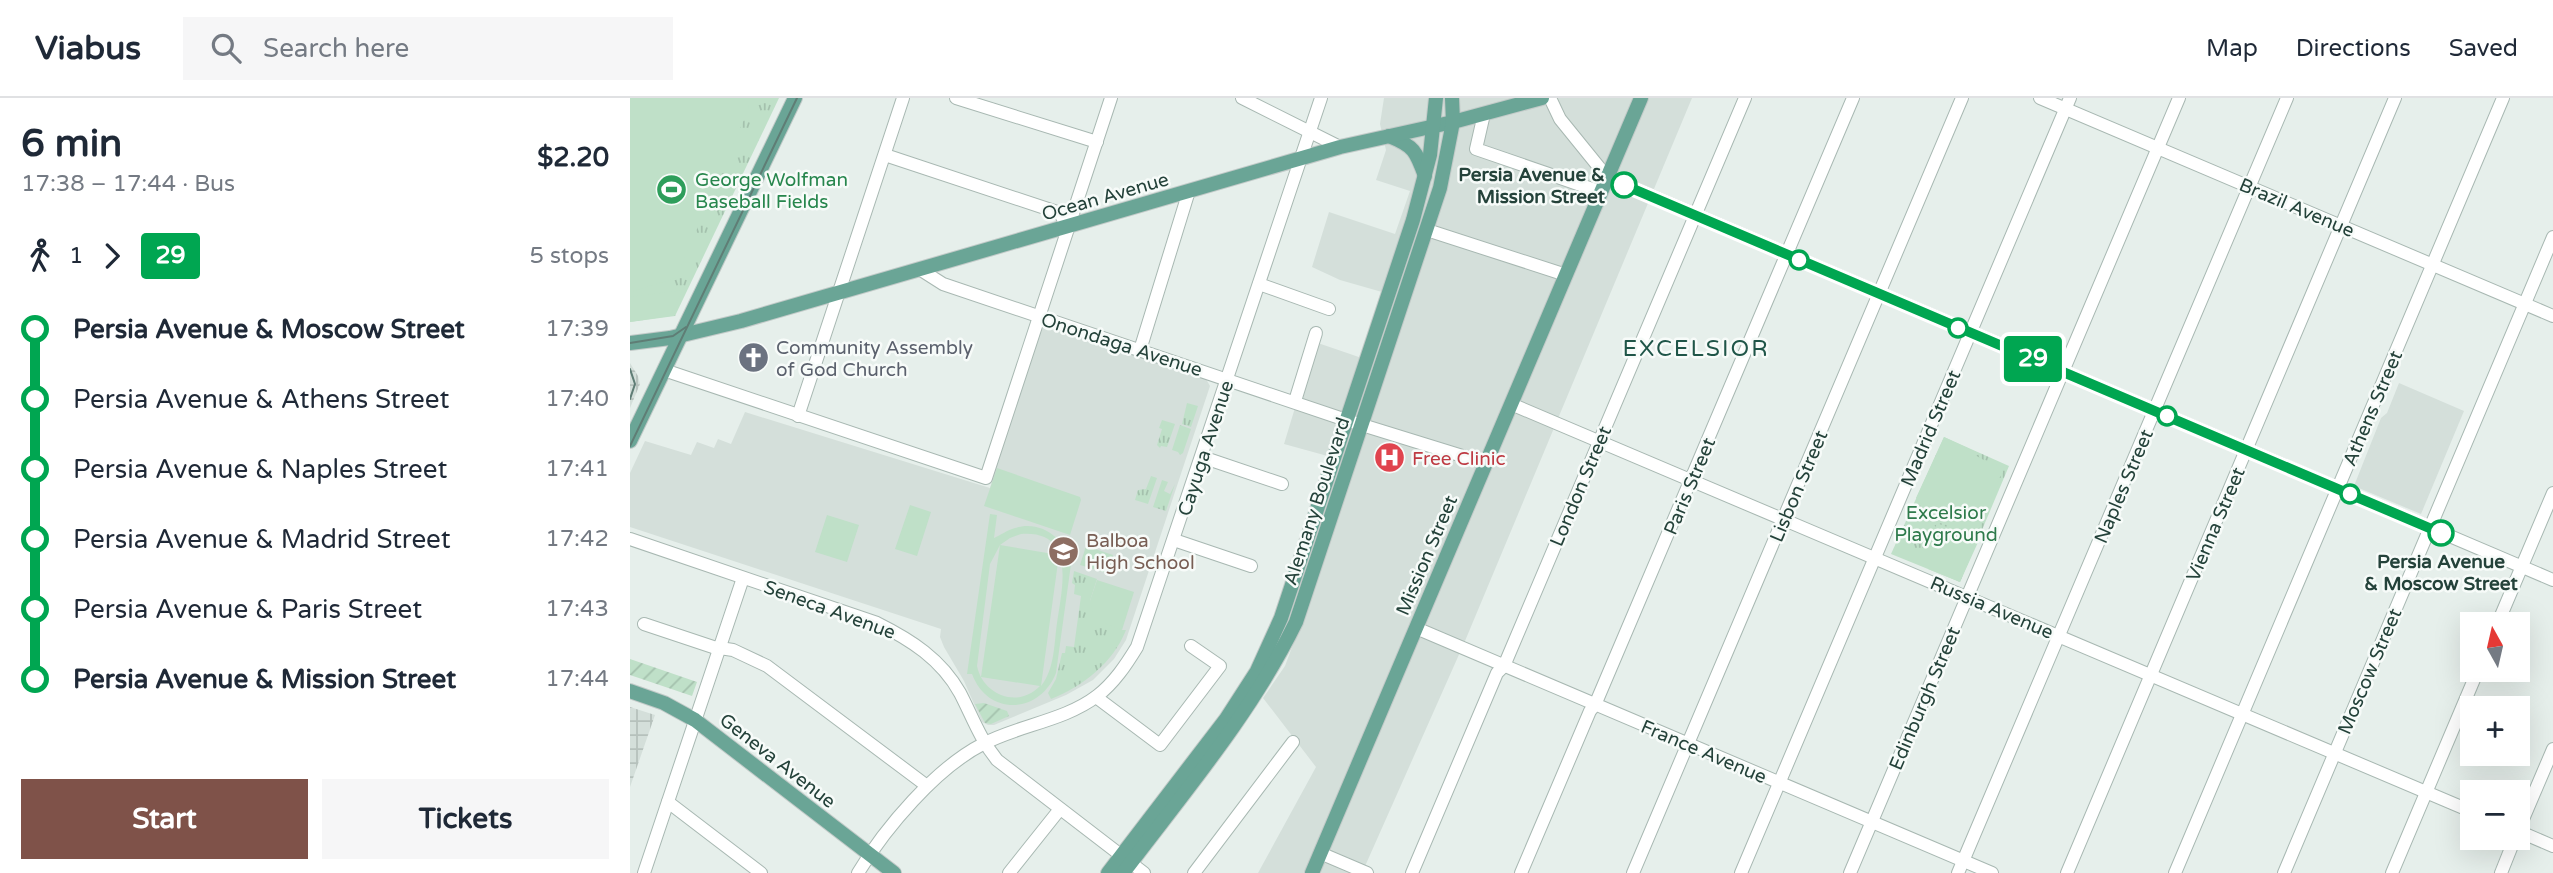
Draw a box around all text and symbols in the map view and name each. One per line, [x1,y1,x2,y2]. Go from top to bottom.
search box [183,17,673,80]
text: Viabus [35,29,141,68]
icon: search [207,29,245,67]
text: Search here [263,33,409,64]
text: Map [2206,34,2258,63]
text: Directions [2296,34,2411,63]
text: Saved [2449,34,2518,63]
text: 6 min [21,121,122,167]
text: $2.20 [537,142,609,173]
place label: Persia Avenue & Mission Street [1458,164,1606,208]
street label: Ocean Avenue [1039,168,1171,226]
place label: George Wolfman Baseball Fields [695,169,848,213]
text: 17:38 – 17:44 · Bus [21,170,235,198]
marker: Persia Avenue & Mission Street [1611,172,1637,198]
sports icon: George Wolfman Baseball Fields [655,173,689,207]
street label: Brazil Avenue [2236,174,2357,242]
icon: walk [21,237,59,275]
icon: forward [93,237,131,275]
text: 29 [155,241,186,270]
text: 1 [69,242,83,270]
text: 5 stops [529,242,609,270]
unlabelled marker [1789,250,1809,270]
street label: Onondaga Avenue [1038,308,1205,381]
text: Persia Avenue & Moscow Street [73,314,465,345]
text: 17:39 [545,315,609,343]
unlabelled marker [1948,318,1968,338]
district label: EXCELSIOR [1622,335,1770,363]
line badge: 29 [2002,336,2064,382]
place label: Community Assembly of God Church [776,337,973,381]
church icon: Community Assembly of God Church [736,341,770,375]
text: 29 [2018,344,2048,373]
street label: Athens Street [2339,347,2407,469]
street label: Madrid Street [1897,367,1965,490]
street label: Cayuga Avenue [1174,378,1238,519]
text: Persia Avenue & Athens Street [73,384,449,415]
text: 17:40 [545,385,609,413]
unlabelled marker [2157,406,2177,426]
street label: Alemany Boulevard [1279,414,1355,588]
street label: London Street [1546,423,1616,550]
street label: Naples Street [2090,426,2158,547]
street label: Lisbon Street [1766,427,1832,546]
street label: Paris Street [1660,435,1720,538]
hospital icon: Free Clinic [1372,441,1406,475]
place label: Free Clinic [1412,448,1506,470]
text: Persia Avenue & Naples Street [73,454,447,485]
text: 17:41 [545,455,609,483]
street label: Vienna Street [2182,464,2250,585]
unlabelled marker [2340,484,2360,504]
street label: Mission Street [1392,492,1462,619]
park label: Excelsior Playground [1894,502,1998,546]
marker: Persia Avenue & Moscow Street [2428,520,2454,546]
text: Persia Avenue & Madrid Street [73,524,451,555]
text: 17:42 [545,525,609,553]
place label: Balboa High School [1086,530,1195,574]
school or university icon: Balboa High School [1046,534,1080,568]
place label: Persia Avenue & Moscow Street [2364,551,2518,595]
street label: Russia Avenue [1927,572,2057,644]
street label: Seneca Avenue [761,576,899,644]
text: Persia Avenue & Paris Street [73,594,422,625]
text: 17:43 [545,595,609,623]
street label: Moscow Street [2334,605,2406,738]
north arrow [2460,612,2530,682]
map controls [2460,612,2530,850]
street label: Edinburgh Street [1885,623,1965,773]
text: Persia Avenue & Mission Street [73,664,456,695]
text: 17:44 [545,665,609,693]
button: + [2460,696,2530,766]
street label: Geneva Avenue [715,709,840,813]
street label: France Avenue [1637,716,1770,788]
button: Start [21,779,308,859]
button: Tickets [322,779,609,859]
button: − [2460,780,2530,850]

